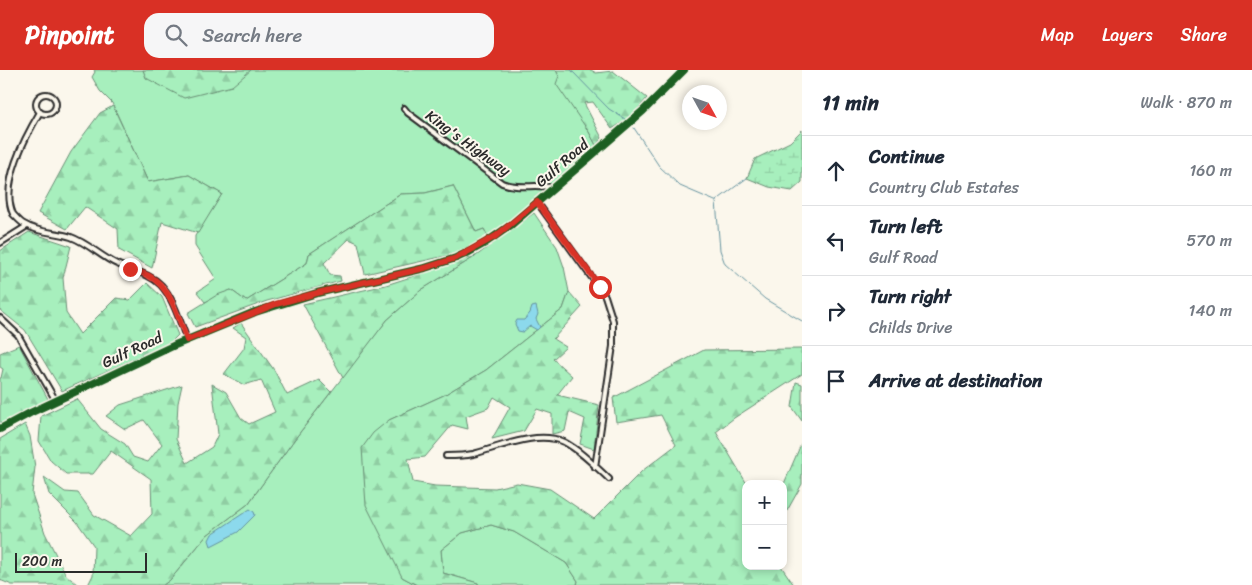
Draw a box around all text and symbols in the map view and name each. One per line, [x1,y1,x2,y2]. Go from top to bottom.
search box [144,13,494,58]
text: Pinpoint [25,14,114,56]
text: Search here [202,19,302,52]
text: Map [1041,19,1074,51]
text: Layers [1102,19,1153,51]
text: Share [1181,19,1227,51]
icon: search [162,21,190,49]
text: 11 min [822,84,879,122]
north arrow [682,85,727,130]
text: Walk · 870 m [1141,88,1232,117]
street label: King's Highway [420,103,516,183]
street label: Gulf Road [529,131,596,194]
text: Continue [869,140,945,173]
text: 160 m [1189,156,1232,185]
icon: ahead [822,157,850,185]
text: Country Club Estates [869,173,1019,202]
text: Turn left [869,210,942,243]
text: 570 m [1187,226,1232,255]
icon: left [822,227,850,255]
text: Gulf Road [869,243,938,272]
route end [119,258,142,281]
route start [589,276,612,299]
text: Turn right [869,280,951,313]
text: 140 m [1189,296,1232,325]
icon: right [822,297,850,325]
text: Childs Drive [869,313,953,342]
street label: Gulf Road [97,324,168,375]
text: Arrive at destination [869,364,1042,397]
icon: arrive [822,367,850,395]
map controls [742,480,787,570]
button: + [742,480,787,525]
button: − [742,525,787,570]
text: 200 m [22,549,62,574]
scale bar [15,550,148,573]

